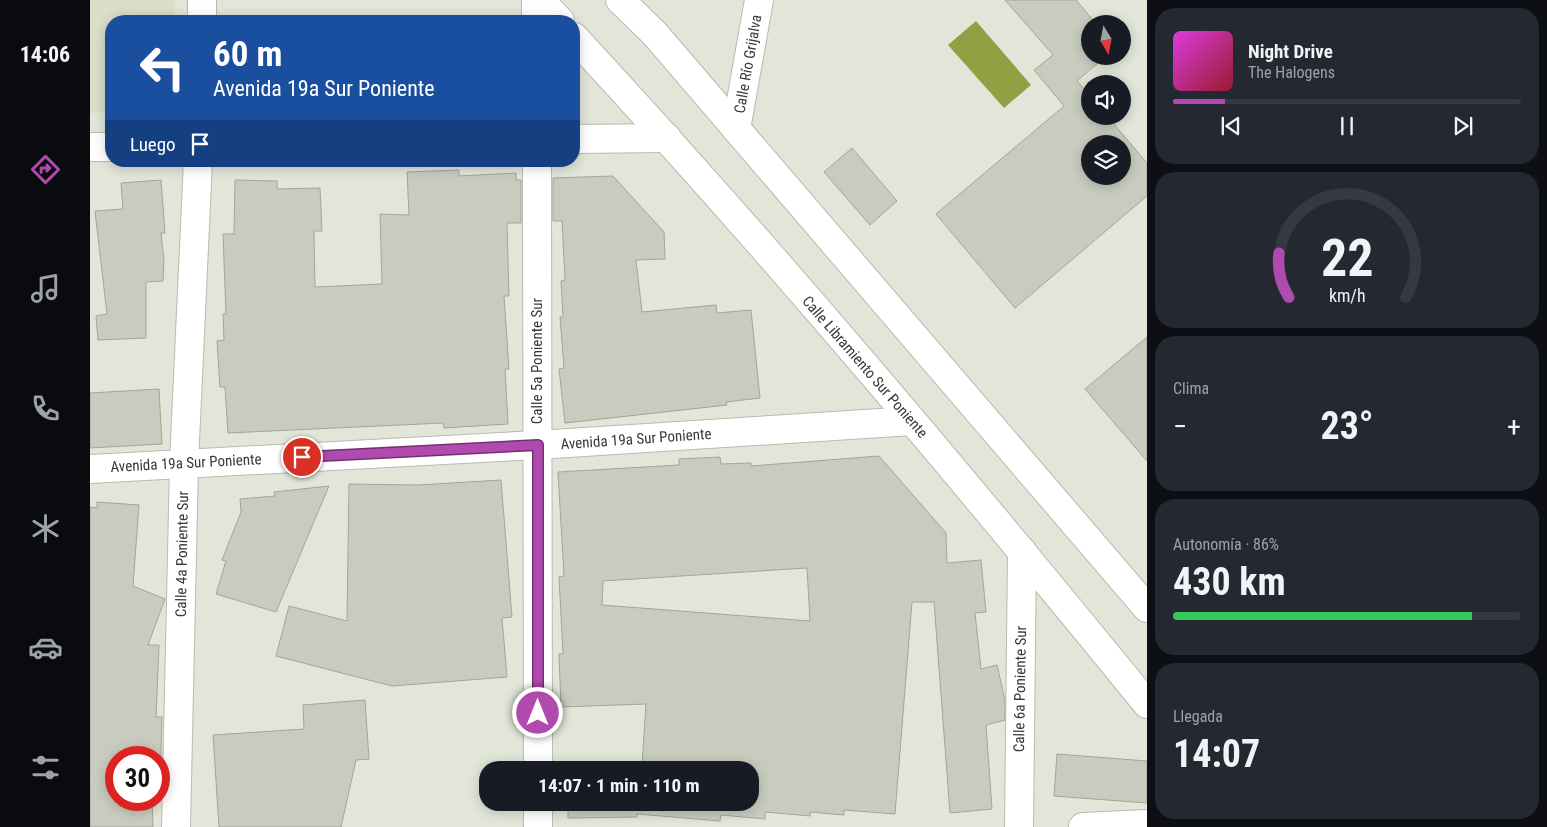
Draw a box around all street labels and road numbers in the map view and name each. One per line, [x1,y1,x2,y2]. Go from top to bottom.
street label: Calle Río Grijalva [730,13,766,115]
street label: Calle Libramiento Sur Poniente [798,292,932,442]
street label: Calle 5a Poniente Sur [528,297,546,424]
street label: Avenida 19a Sur Poniente [560,425,712,453]
street label: Avenida 19a Sur Poniente [110,450,262,476]
street label: Calle 4a Poniente Sur [172,490,192,617]
street label: Calle 6a Poniente Sur [1010,625,1030,752]

